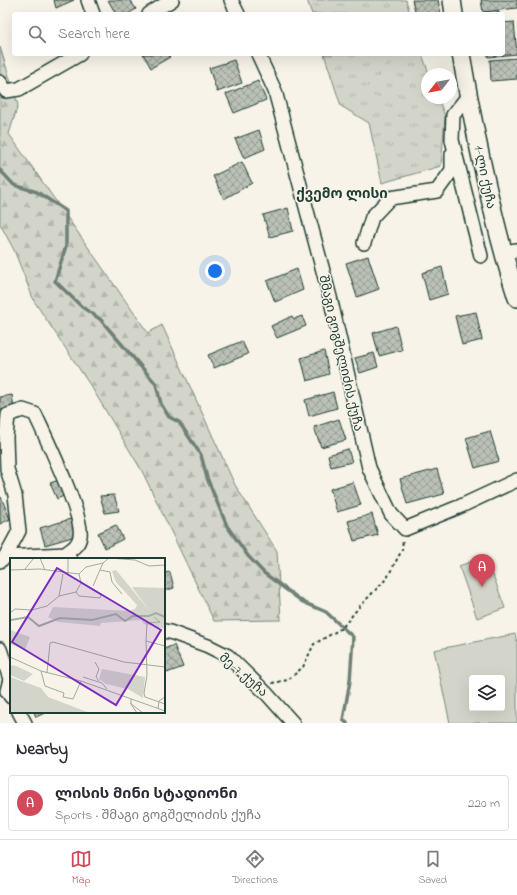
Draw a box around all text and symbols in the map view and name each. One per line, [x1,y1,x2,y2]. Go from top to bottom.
search box [12,12,505,56]
icon: search [26,23,48,45]
text: Search here [58,23,130,45]
north arrow [421,68,457,104]
street label: 1-ლი ქუჩა [469,144,501,211]
district label: ქვემო ლისი [296,184,388,205]
your location [205,261,225,281]
street label: შმაგი გოგშელიძის ქუჩა [313,273,368,433]
pin: A [469,554,495,587]
inset map [10,558,165,713]
street label: მე-7 ქუჩა [214,649,272,702]
map controls [469,675,505,711]
button: layers [469,675,505,711]
text: Nearby [16,737,68,762]
text: ლისის მინი სტადიონი [55,783,238,805]
text: A [26,794,34,813]
text: 220 m [468,794,500,813]
text: Sports · შმაგი გოგშელიძის ქუჩა [55,806,261,825]
tab: Map [70,848,92,888]
tab: Directions [232,848,278,888]
tab: Saved [418,848,447,888]

